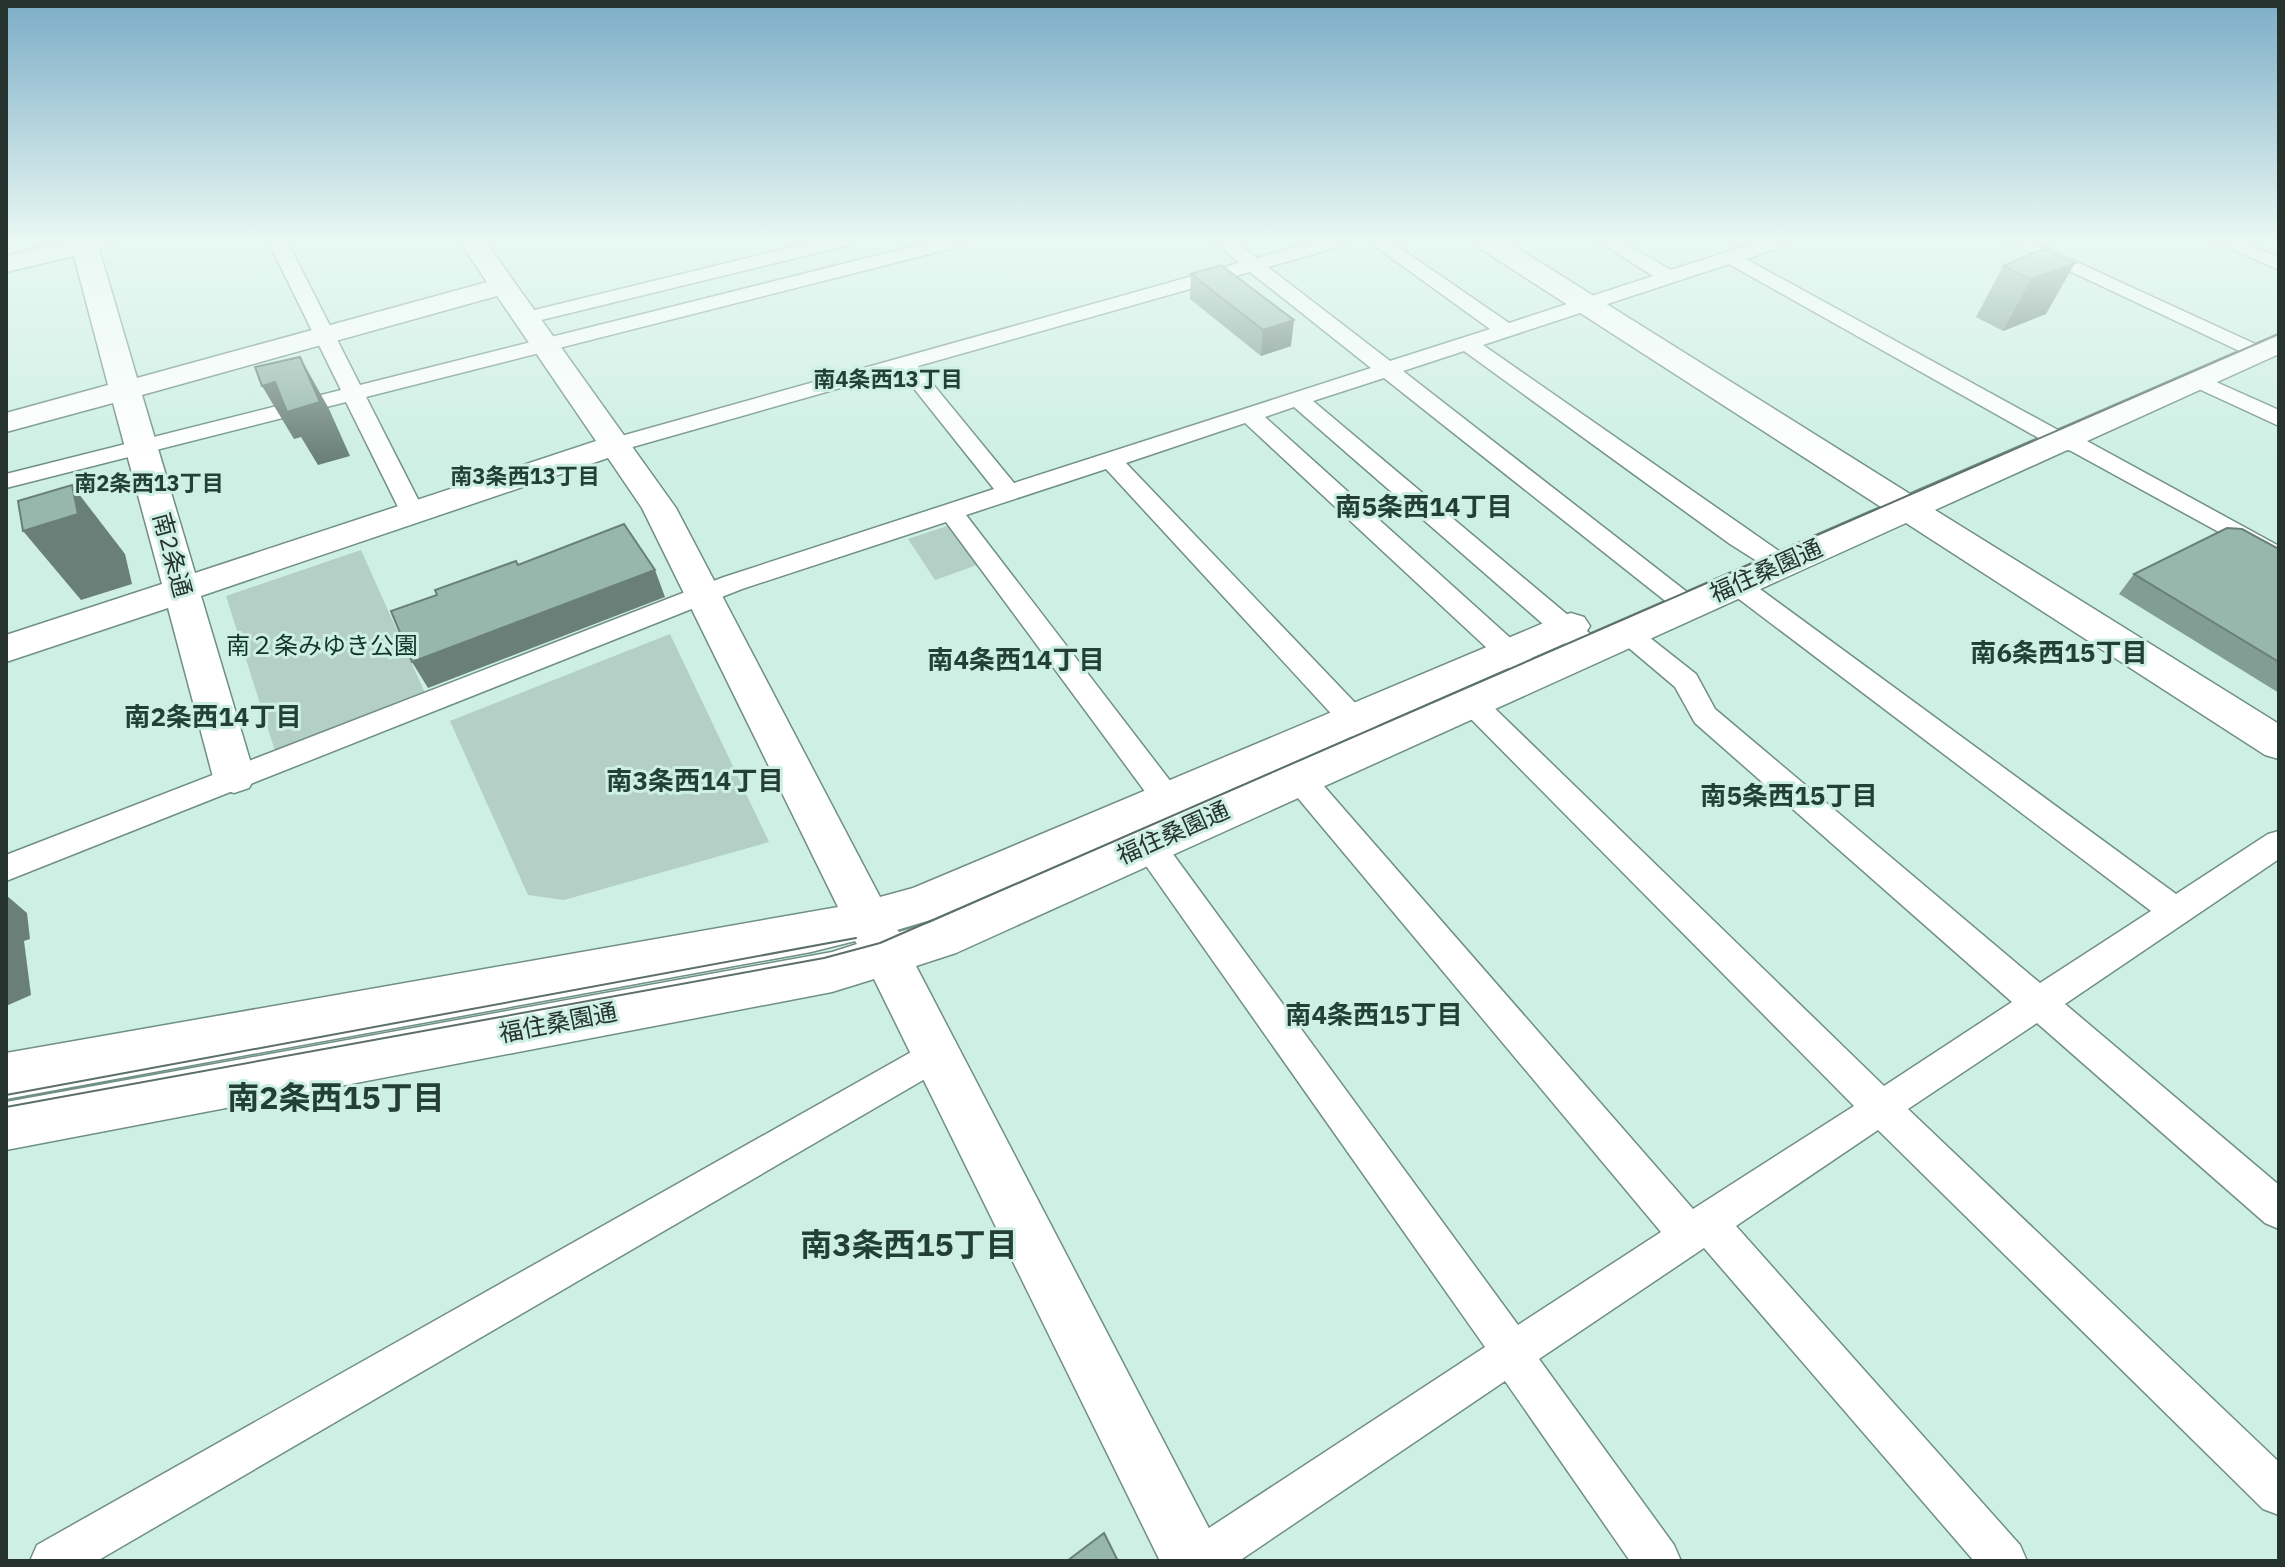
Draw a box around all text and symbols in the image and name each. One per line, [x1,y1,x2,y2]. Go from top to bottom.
district label: 南4条西13丁目 [813,364,963,393]
district label: 南3条西13丁目 [450,461,600,490]
district label: 南2条西13丁目 [74,468,224,497]
district label: 南5条西14丁目 [1336,489,1512,523]
street label: 南2条通 [146,509,200,601]
street label: 福住桑園通 [1704,531,1827,609]
park label: 南２条みゆき公園 [226,629,418,661]
district label: 南6条西15丁目 [1971,635,2147,669]
district label: 南4条西14丁目 [928,642,1104,676]
district label: 南2条西14丁目 [125,699,301,733]
district label: 南3条西14丁目 [607,763,783,797]
district label: 南5条西15丁目 [1701,778,1877,812]
street label: 福住桑園通 [1111,793,1234,871]
street label: 福住桑園通 [496,995,620,1049]
district label: 南4条西15丁目 [1286,997,1462,1031]
district label: 南2条西15丁目 [227,1076,445,1118]
district label: 南3条西15丁目 [800,1223,1018,1265]

